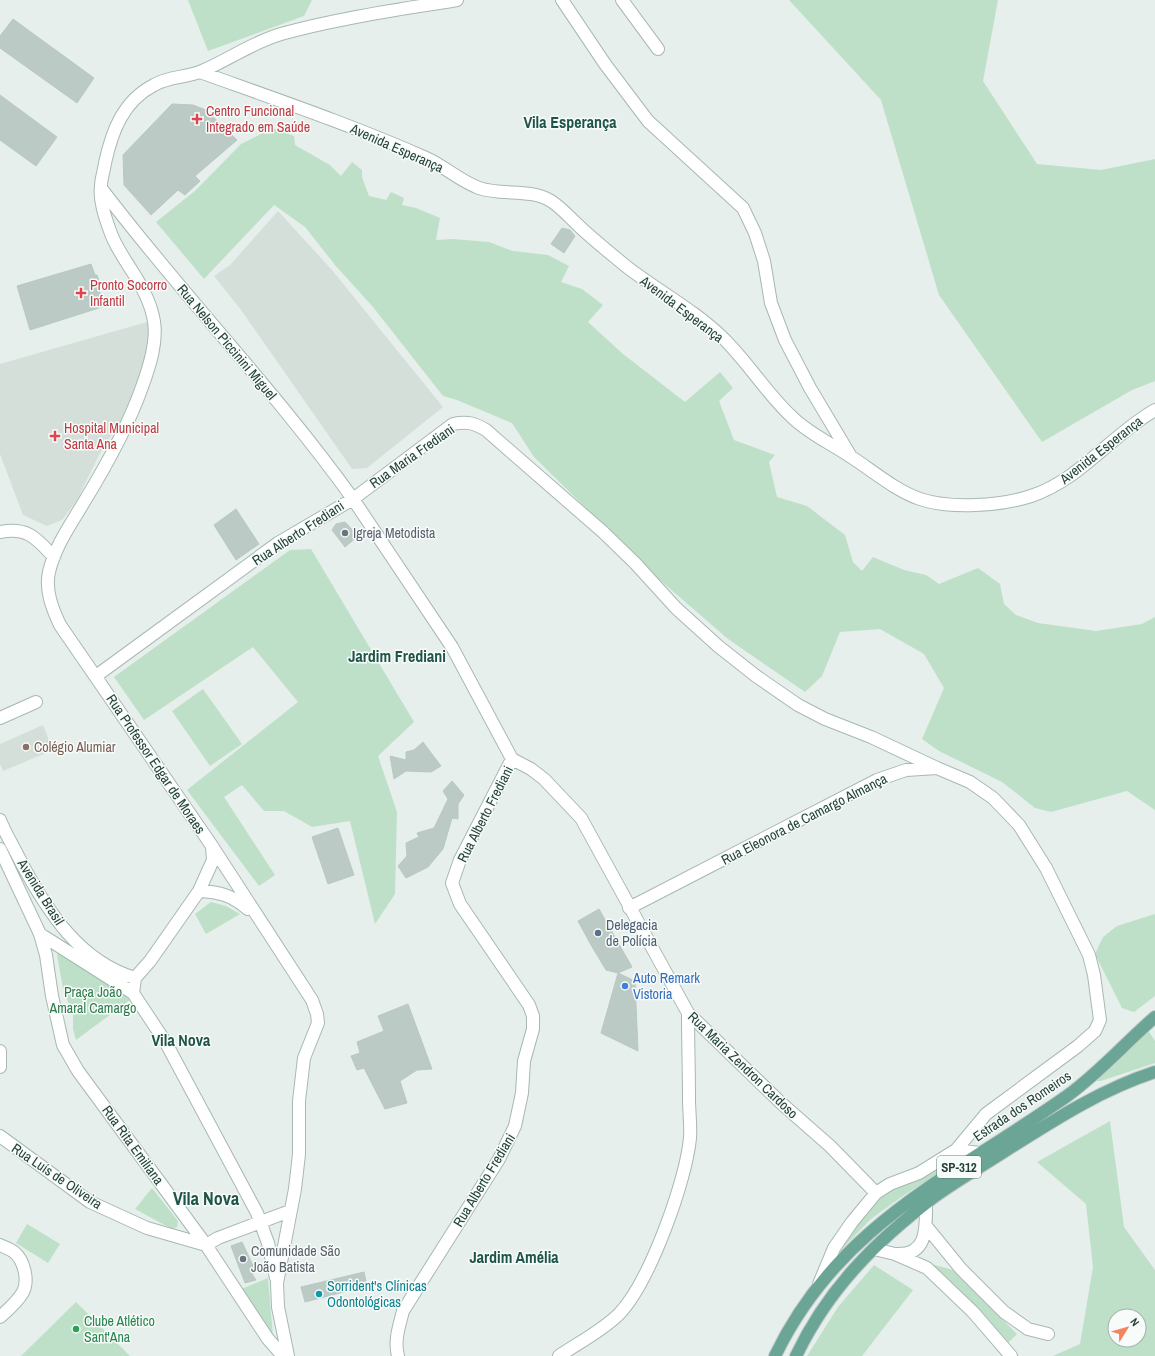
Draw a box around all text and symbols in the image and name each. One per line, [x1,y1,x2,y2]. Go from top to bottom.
place label: Centro Funcional Integrado em Saúde [206,102,310,136]
district label: Vila Esperança [523,111,617,133]
marker: Centro Funcional Integrado em Saúde [191,113,203,125]
street label: Avenida Esperança [347,119,447,177]
street label: Avenida Esperança [636,271,728,347]
place label: Pronto Socorro Infantil [90,276,167,310]
street label: Rua Nelson Piccinini Miguel [173,280,281,404]
marker: Pronto Socorro Infantil [75,287,87,299]
street label: Avenida Esperança [1055,412,1146,488]
place label: Hospital Municipal Santa Ana [64,419,159,453]
street label: Rua Maria Frediani [366,420,458,492]
marker: Hospital Municipal Santa Ana [49,430,61,442]
street label: Rua Alberto Frediani [249,497,347,569]
place label: Igreja Metodista [353,524,436,542]
marker: Igreja Metodista [340,528,350,538]
district label: Jardim Frediani [348,645,446,667]
street label: Rua Professor Edgar de Moraes [103,691,210,837]
place label: Colégio Alumiar [34,738,116,756]
marker: Colégio Alumiar [21,742,31,752]
street label: Rua Alberto Frediani [453,763,517,865]
street label: Rua Eleonora de Camargo Almança [718,769,891,869]
street label: Avenida Brasil [13,855,68,928]
place label: Delegacia de Polícia [606,916,658,950]
marker: Delegacia de Polícia [593,928,603,938]
place label: Auto Remark Vistoria [632,969,700,1003]
marker: Auto Remark Vistoria [620,981,630,991]
park label: Praça João Amaral Camargo [49,983,136,1017]
street label: Rua Maria Zendron Cardoso [684,1008,802,1122]
district label: Vila Nova [152,1029,211,1051]
street label: Estrada dos Romeiros [970,1066,1075,1145]
street label: Rua Rita Emiliana [98,1102,168,1189]
street label: Rua Alberto Frediani [449,1130,519,1230]
street label: Rua Luís de Oliveira [8,1139,106,1213]
road number: SP-312 [937,1156,981,1178]
district label: Vila Nova [173,1186,240,1211]
place label: Comunidade São João Batista [251,1242,340,1276]
district label: Jardim Amélia [469,1246,559,1268]
marker: Comunidade São João Batista [238,1254,248,1264]
place label: Sorrident's Clínicas Odontológicas [327,1277,427,1311]
marker: Sorrident's Clínicas Odontológicas [314,1289,324,1299]
north arrow [1107,1308,1147,1348]
place label: Clube Atlético Sant'Ana [84,1312,155,1346]
text: N [1127,1315,1143,1329]
marker: Clube Atlético Sant'Ana [71,1324,81,1334]

